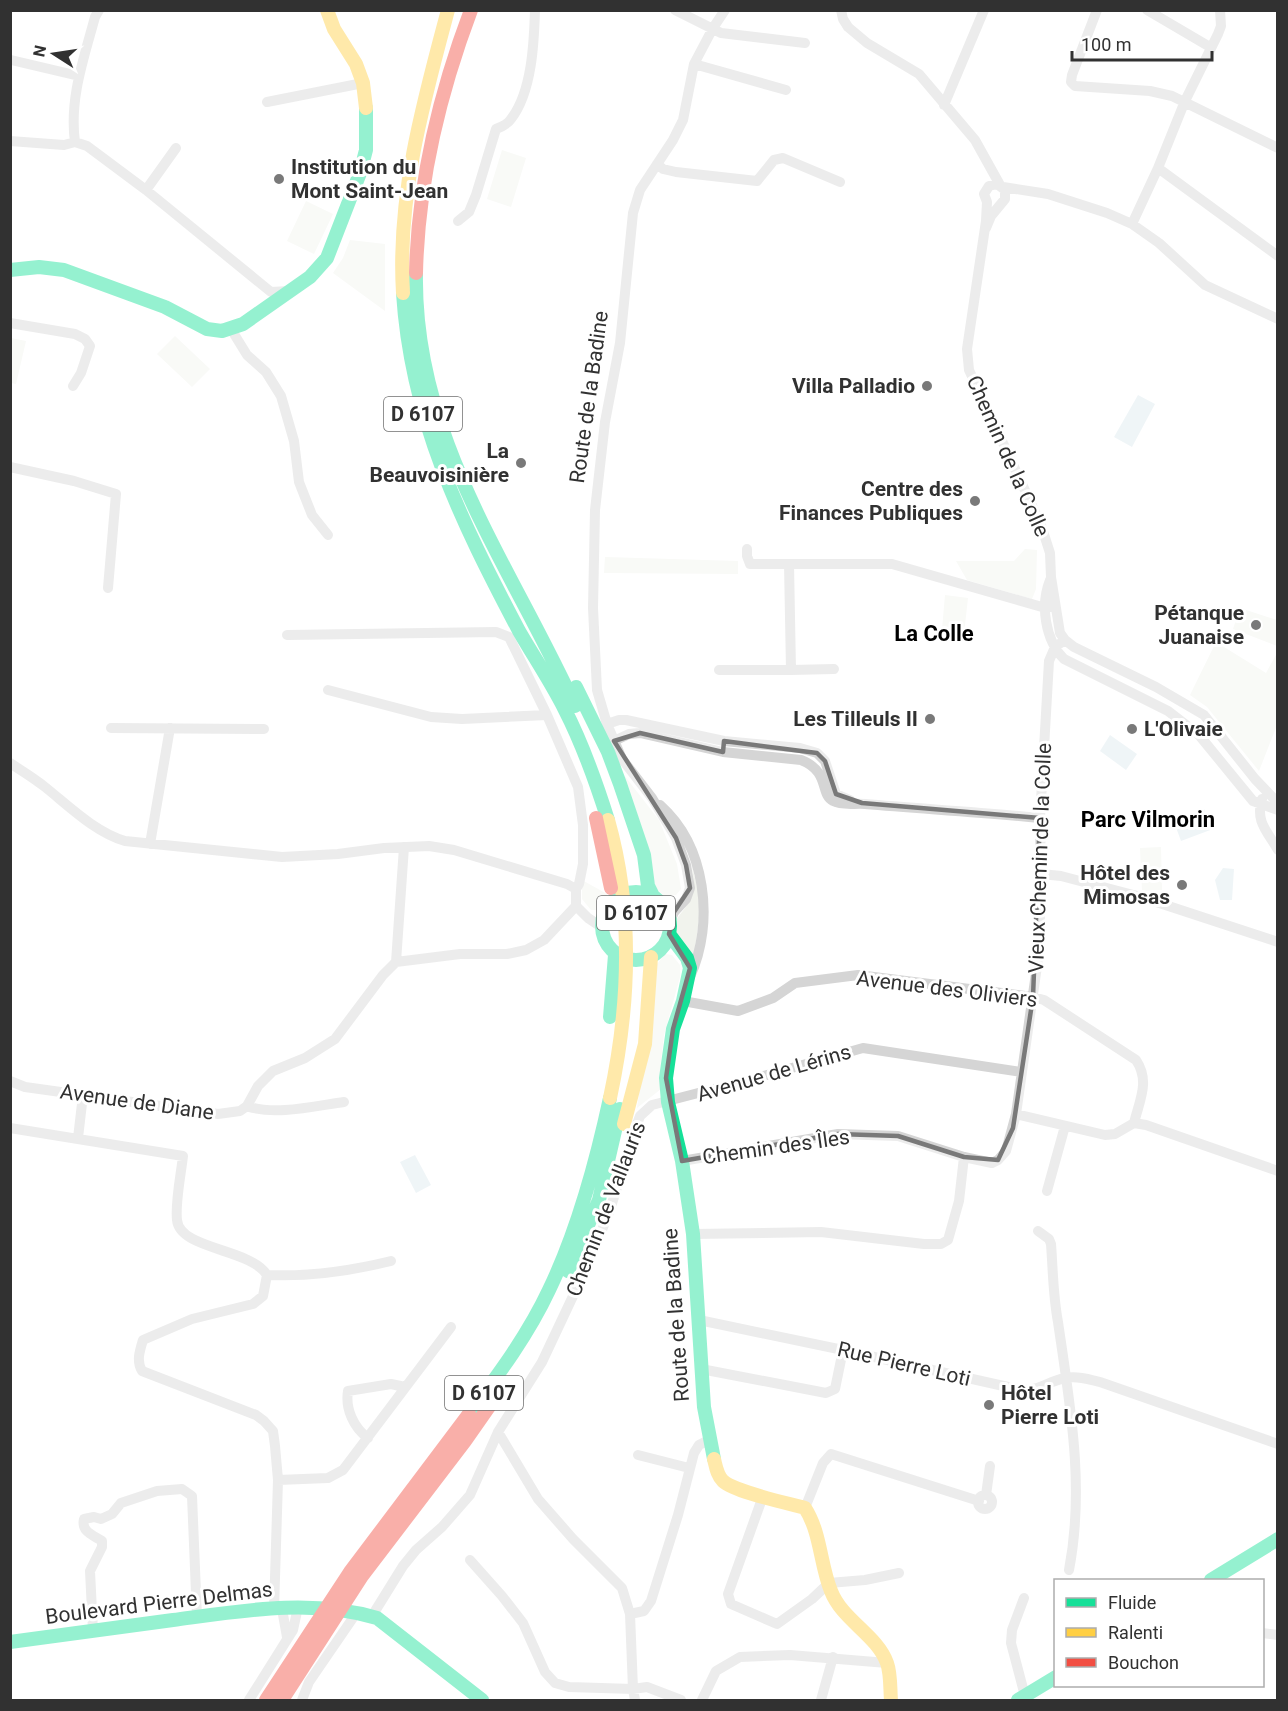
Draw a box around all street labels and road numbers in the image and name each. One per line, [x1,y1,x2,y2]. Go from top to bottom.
street label: Route de la Badine [565,309,613,485]
street label: Chemin de la Colle [962,372,1054,540]
road number: D 6107 [384,397,462,431]
street label: Vieux Chemin de la Colle [1024,742,1056,974]
road number: D 6107 [597,896,675,930]
street label: Avenue des Oliviers [855,966,1039,1012]
street label: Avenue de Lérins [694,1040,854,1106]
street label: Avenue de Diane [59,1079,215,1125]
street label: Chemin de Vallauris [562,1118,650,1300]
street label: Chemin des Îles [701,1125,851,1169]
street label: Route de la Badine [658,1227,694,1403]
street label: Rue Pierre Loti [835,1337,973,1391]
road number: D 6107 [445,1376,523,1410]
street label: Boulevard Pierre Delmas [44,1577,274,1629]

